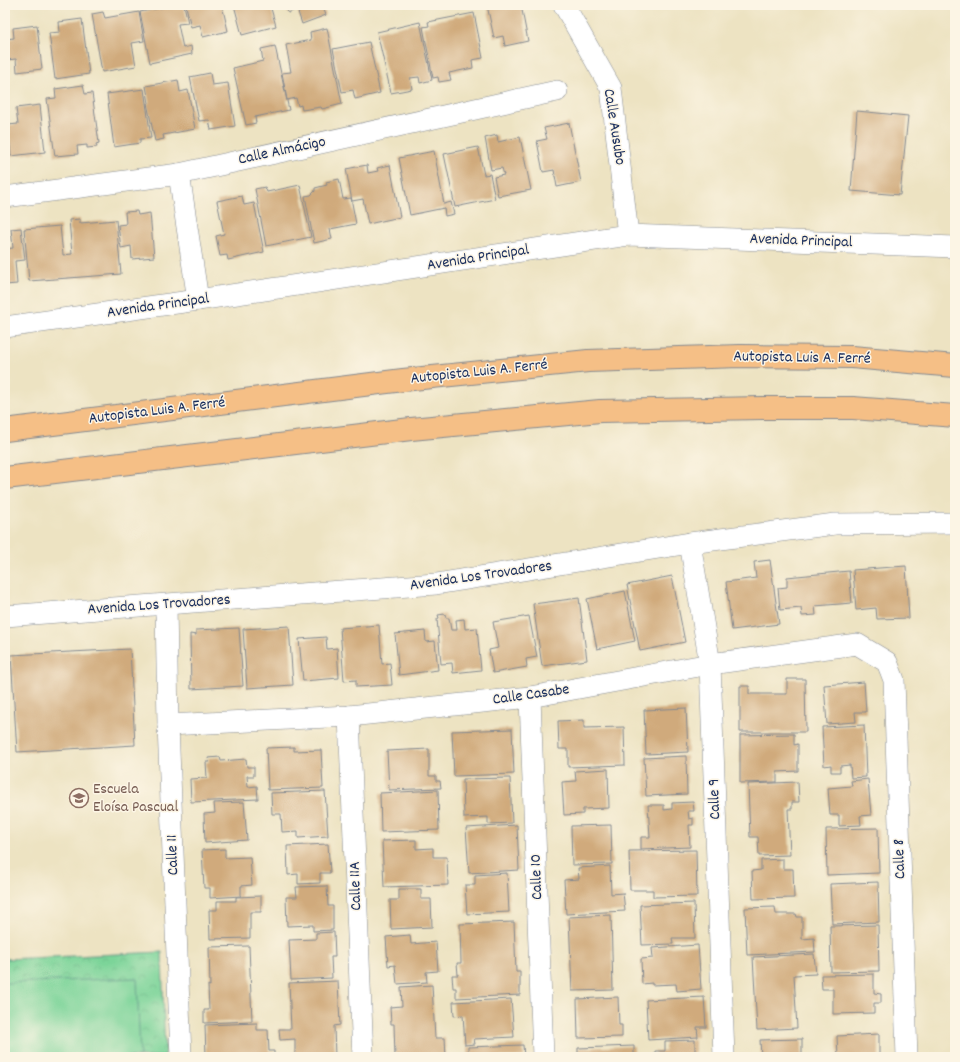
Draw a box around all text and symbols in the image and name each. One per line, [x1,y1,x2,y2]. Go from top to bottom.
street label: Calle Ausubo [597,87,631,167]
street label: Calle Almácigo [236,131,328,171]
street label: Avenida Principal [749,228,853,254]
street label: Avenida Principal [425,239,531,277]
street label: Avenida Principal [105,287,211,325]
street label: Autopista Luis A. Ferré [733,345,871,371]
street label: Autopista Luis A. Ferré [409,353,549,391]
street label: Autopista Luis A. Ferré [87,391,227,431]
street label: Avenida Los Trovadores [408,555,554,597]
street label: Avenida Los Trovadores [87,589,232,621]
street label: Calle Casabe [491,678,571,712]
place label: Escuela Eloísa Pascual [93,778,178,819]
street label: Calle 9 [703,778,727,820]
school or university icon: Escuela Eloísa Pascual [68,787,90,809]
street label: Calle 11 [161,834,185,876]
street label: Calle 8 [888,839,912,879]
street label: Calle 10 [525,854,549,900]
street label: Calle 11A [344,861,368,911]

